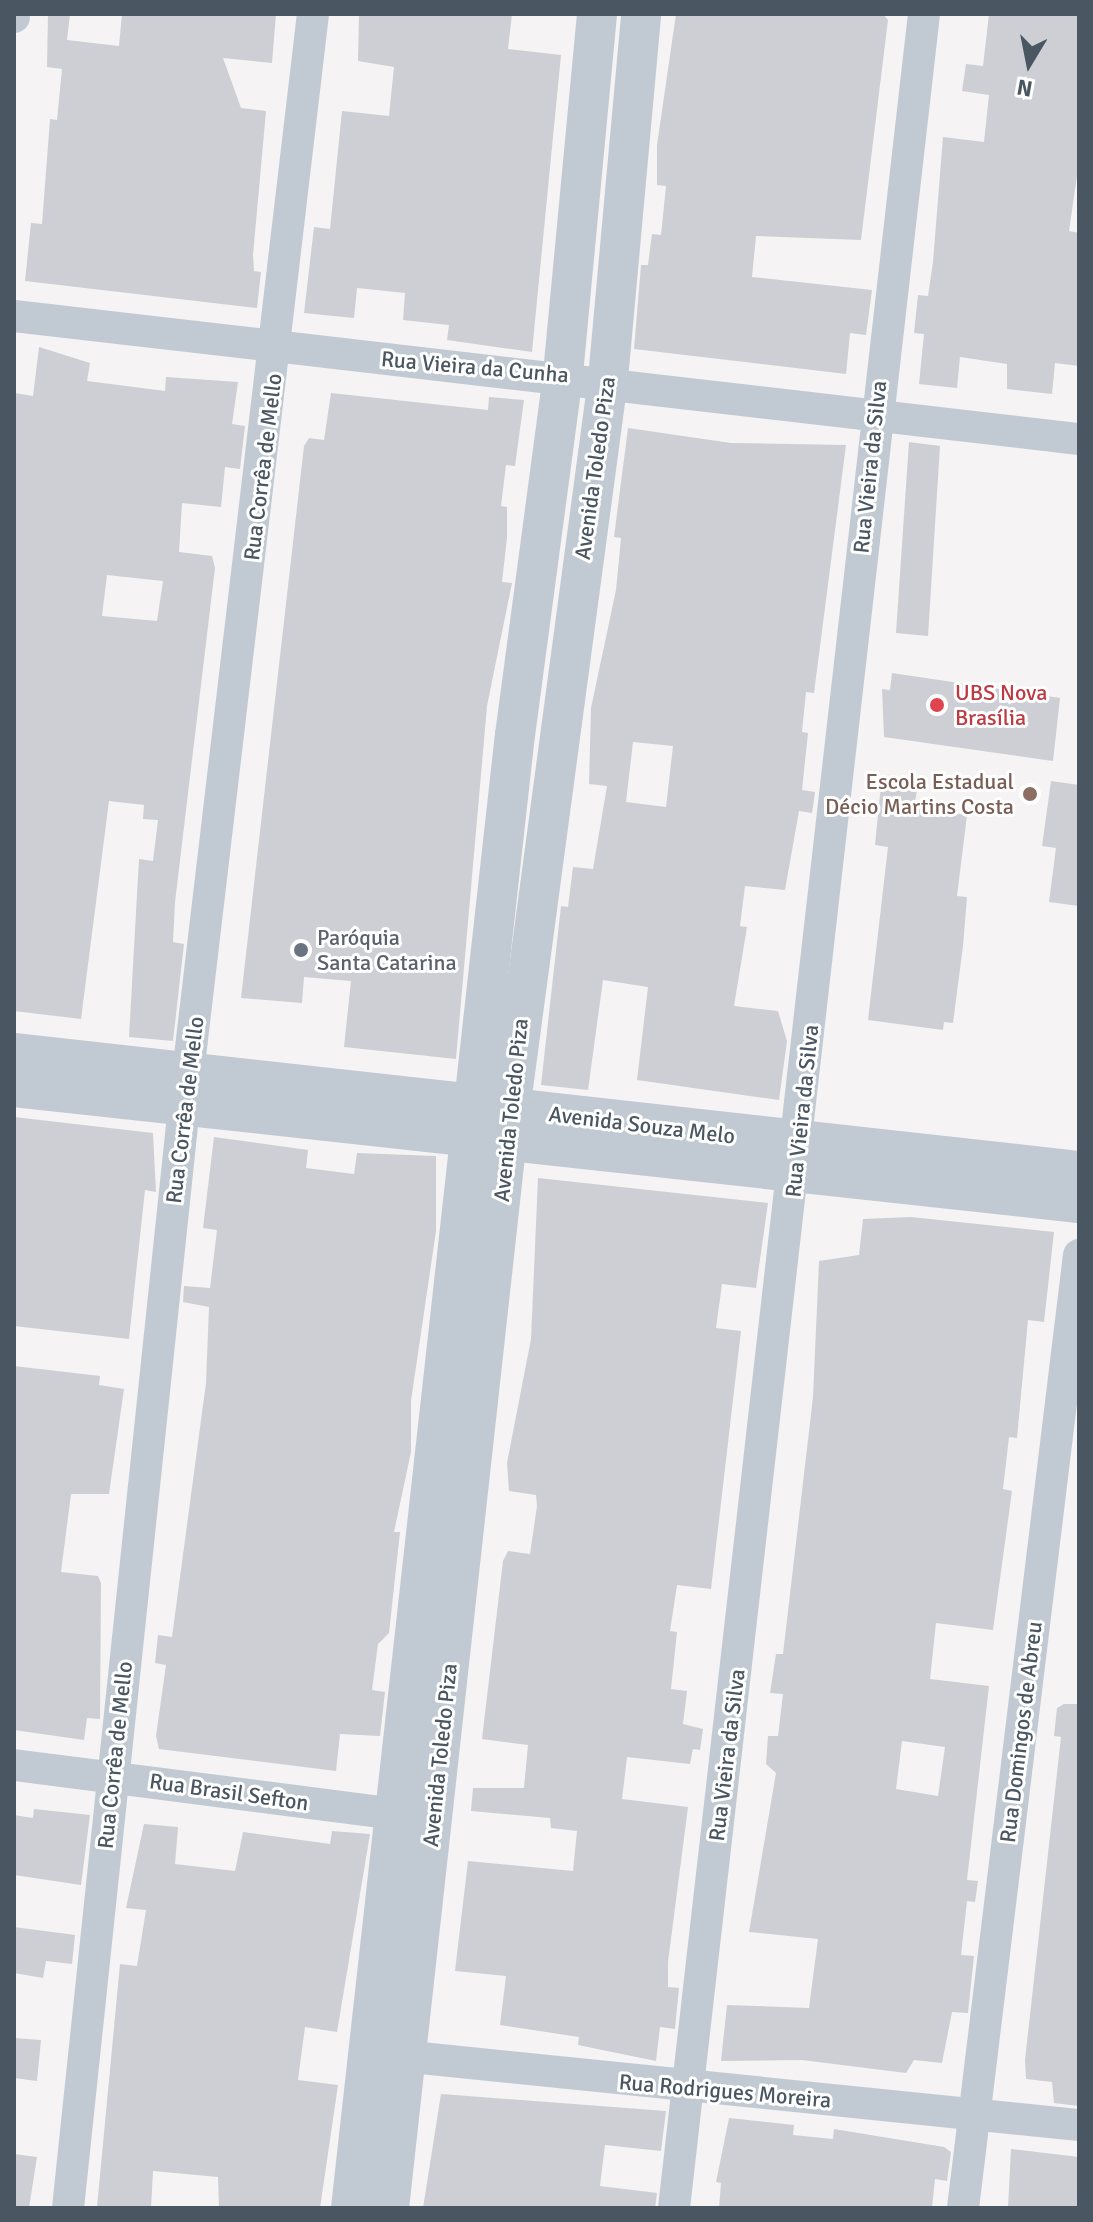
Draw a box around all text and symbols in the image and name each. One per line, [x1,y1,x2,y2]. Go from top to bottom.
north arrow [989,24,1069,104]
text: N [1015,74,1035,103]
street label: Rua Vieira da Cunha [380,346,570,388]
street label: Rua Corrêa de Mello [238,372,288,562]
street label: Avenida Toledo Piza [569,375,621,561]
street label: Rua Vieira da Silva [848,379,892,555]
place label: UBS Nova Brasília [955,679,1047,730]
marker: UBS Nova Brasília [926,694,948,716]
place label: Escola Estadual Décio Martins Costa [825,768,1014,820]
marker: Escola Estadual Décio Martins Costa [1021,785,1039,803]
place label: Paróquia Santa Catarina [317,924,457,976]
marker: Paróquia Santa Catarina [292,941,310,959]
street label: Rua Corrêa de Mello [160,1015,210,1205]
street label: Avenida Toledo Piza [488,1017,534,1203]
street label: Rua Vieira da Silva [780,1023,824,1199]
street label: Avenida Souza Melo [547,1100,737,1150]
street label: Rua Domingos de Abreu [994,1620,1048,1844]
street label: Rua Corrêa de Mello [92,1660,138,1850]
street label: Avenida Toledo Piza [417,1662,463,1848]
street label: Rua Vieira da Silva [703,1667,751,1843]
street label: Rua Brasil Sefton [148,1768,310,1816]
street label: Rua Rodrigues Moreira [618,2069,832,2113]

